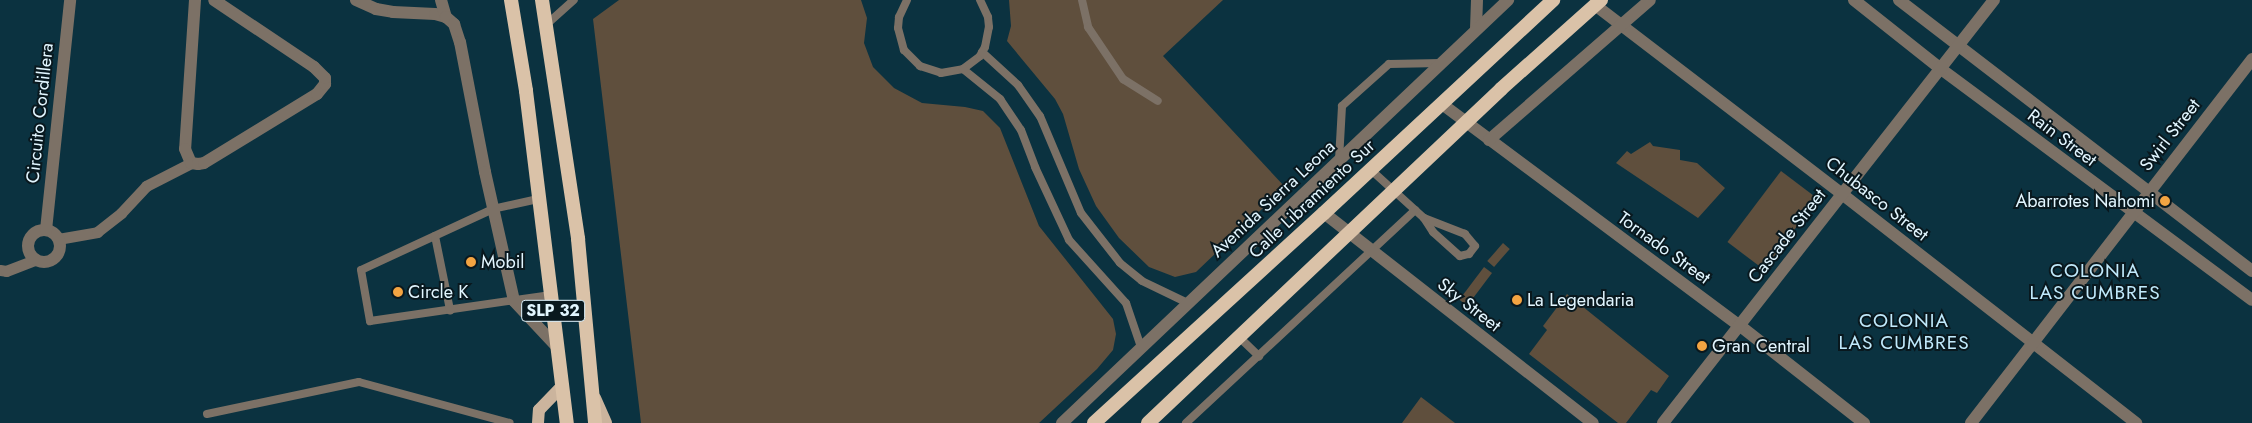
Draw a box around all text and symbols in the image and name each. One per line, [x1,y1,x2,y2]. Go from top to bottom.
street label: Circuito Cordillera [22,42,58,184]
street label: Swirl Street [2135,95,2205,175]
street label: Rain Street [2023,105,2101,171]
street label: Calle Libramiento Sur [1245,135,1379,263]
street label: Avenida Sierra Leona [1206,136,1340,262]
street label: Chubasco Street [1821,152,1933,246]
street label: Cascade Street [1744,185,1830,287]
place label: Abarrotes Nahomi [2015,190,2155,212]
marker: Abarrotes Nahomi [2159,195,2171,207]
street label: Tornado Street [1614,207,1714,289]
place label: Mobil [481,251,524,273]
marker: Mobil [465,256,477,268]
district label: COLONIA LAS CUMBRES [2028,260,2162,304]
street label: Sky Street [1433,274,1505,336]
place label: Circle K [408,281,468,303]
marker: Circle K [392,286,404,298]
place label: La Legendaria [1527,289,1634,311]
marker: La Legendaria [1511,294,1523,306]
road number: SLP 32 [520,298,586,324]
district label: COLONIA LAS CUMBRES [1837,310,1971,354]
place label: Gran Central [1712,335,1810,357]
marker: Gran Central [1696,340,1708,352]

